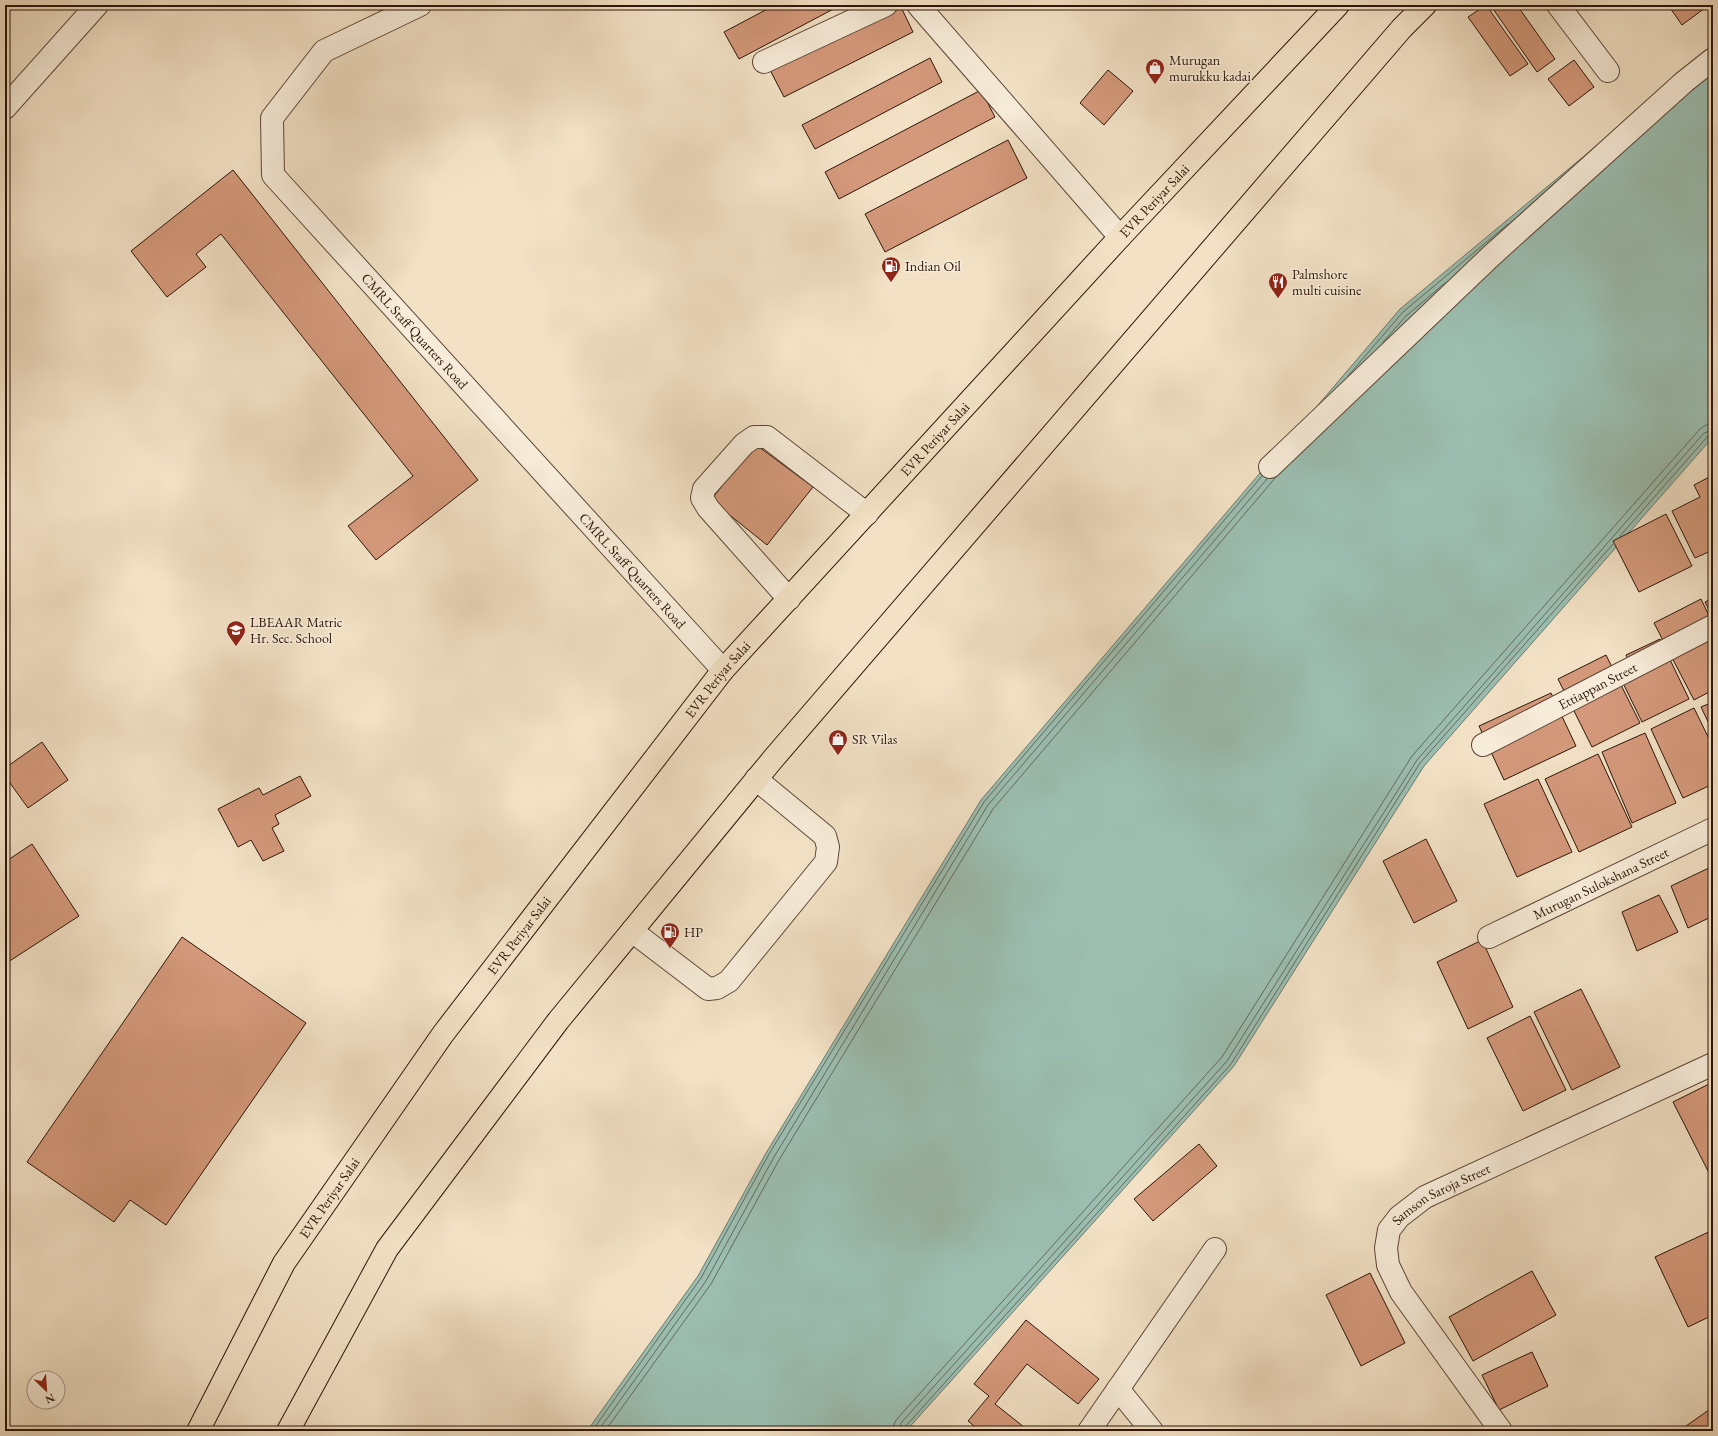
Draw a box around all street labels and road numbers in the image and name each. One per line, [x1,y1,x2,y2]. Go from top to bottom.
street label: EVR Periyar Salai [1115,160,1193,241]
street label: CMRL Staff Quarters Road [357,269,473,393]
street label: EVR Periyar Salai [896,398,974,480]
street label: CMRL Staff Quarters Road [575,509,691,633]
street label: EVR Periyar Salai [681,637,755,721]
street label: Ettiappan Street [1555,658,1641,714]
street label: Murugan Sulokshana Street [1530,843,1672,924]
street label: EVR Periyar Salai [483,892,555,978]
street label: EVR Periyar Salai [295,1154,364,1242]
street label: Samson Saroja Street [1387,1159,1493,1228]

